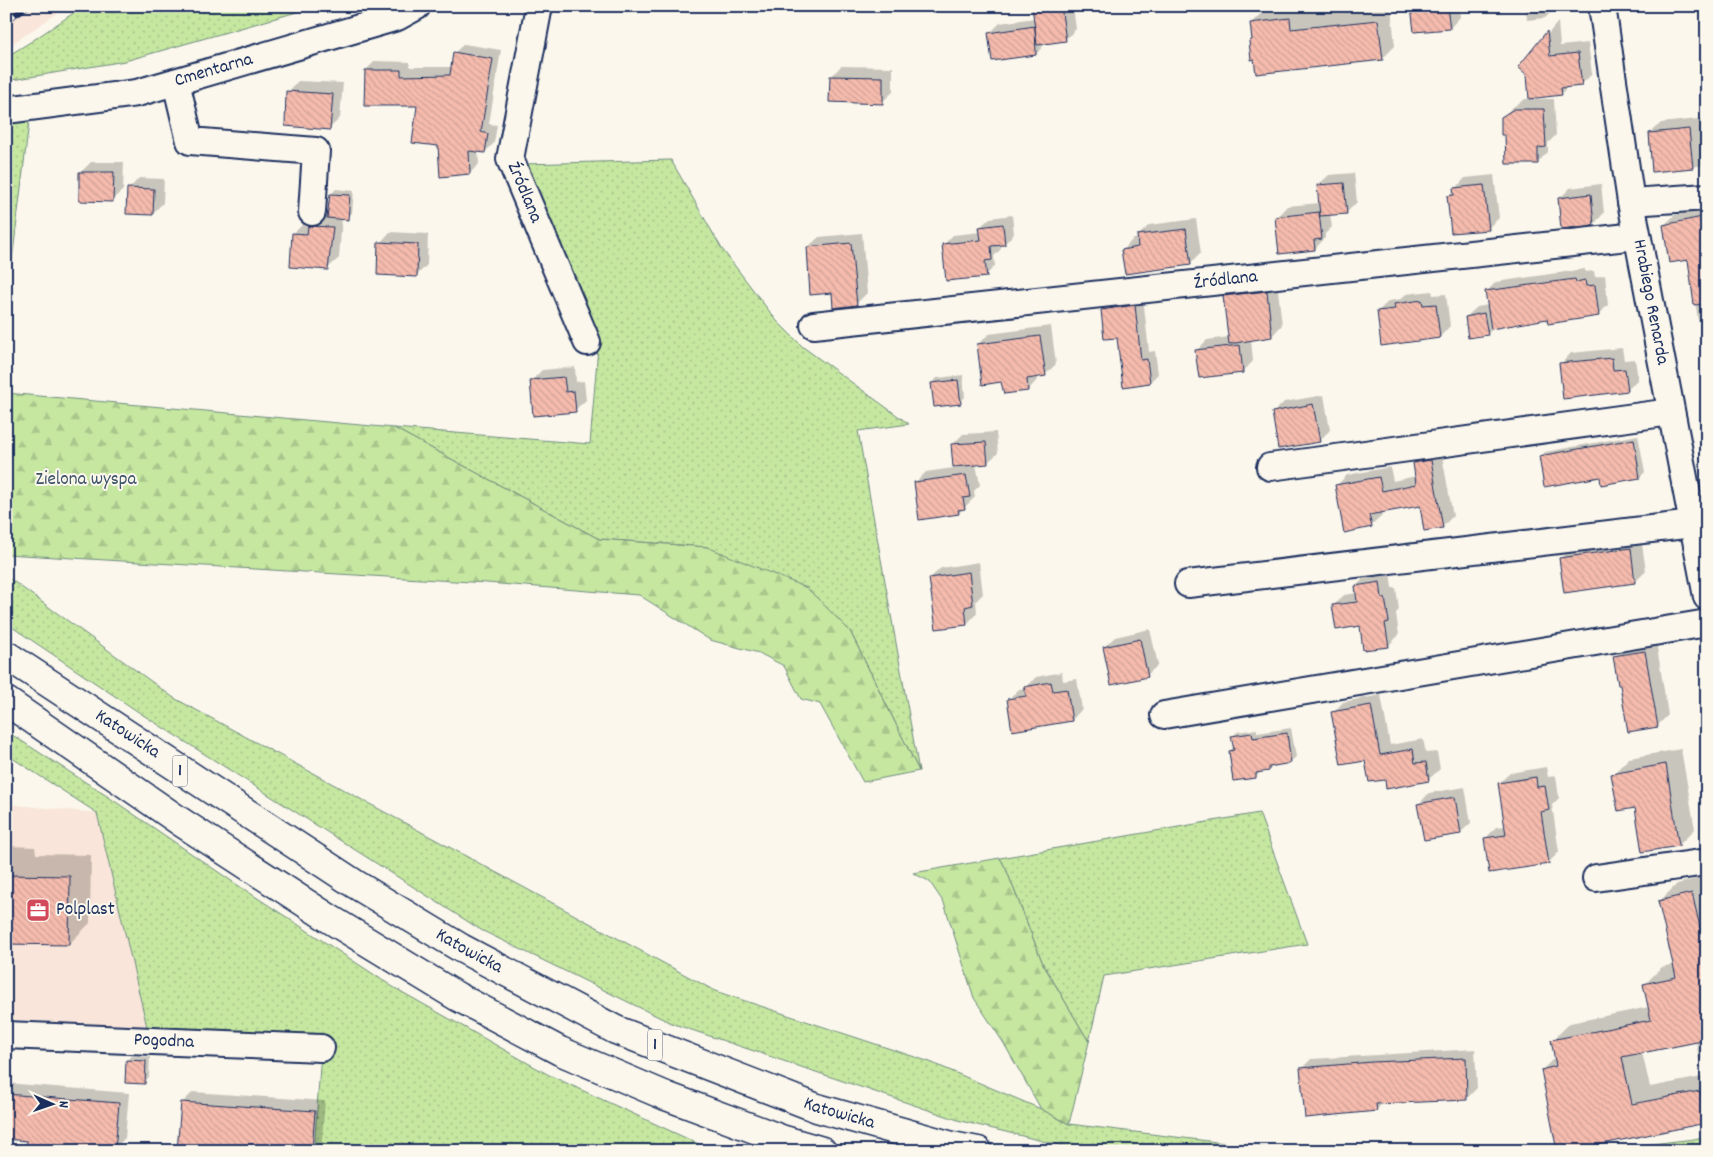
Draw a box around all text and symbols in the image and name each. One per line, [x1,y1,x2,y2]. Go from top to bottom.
street label: Cmentarna [171,46,257,95]
street label: Źródlana [499,158,549,228]
street label: Hrabiego Renarda [1625,237,1676,368]
street label: Źródlana [1192,264,1260,297]
park label: Zielona wyspa [36,467,138,494]
street label: Katowicka [89,703,166,767]
road number: 1 [172,756,188,786]
office icon: Polplast [25,897,51,923]
place label: Polplast [56,897,115,924]
street label: Katowicka [430,922,508,982]
street label: Pogodna [133,1027,196,1056]
road number: 1 [648,1030,662,1060]
north arrow [28,1080,78,1130]
street label: Katowicka [799,1090,879,1137]
text: N [53,1101,73,1108]

